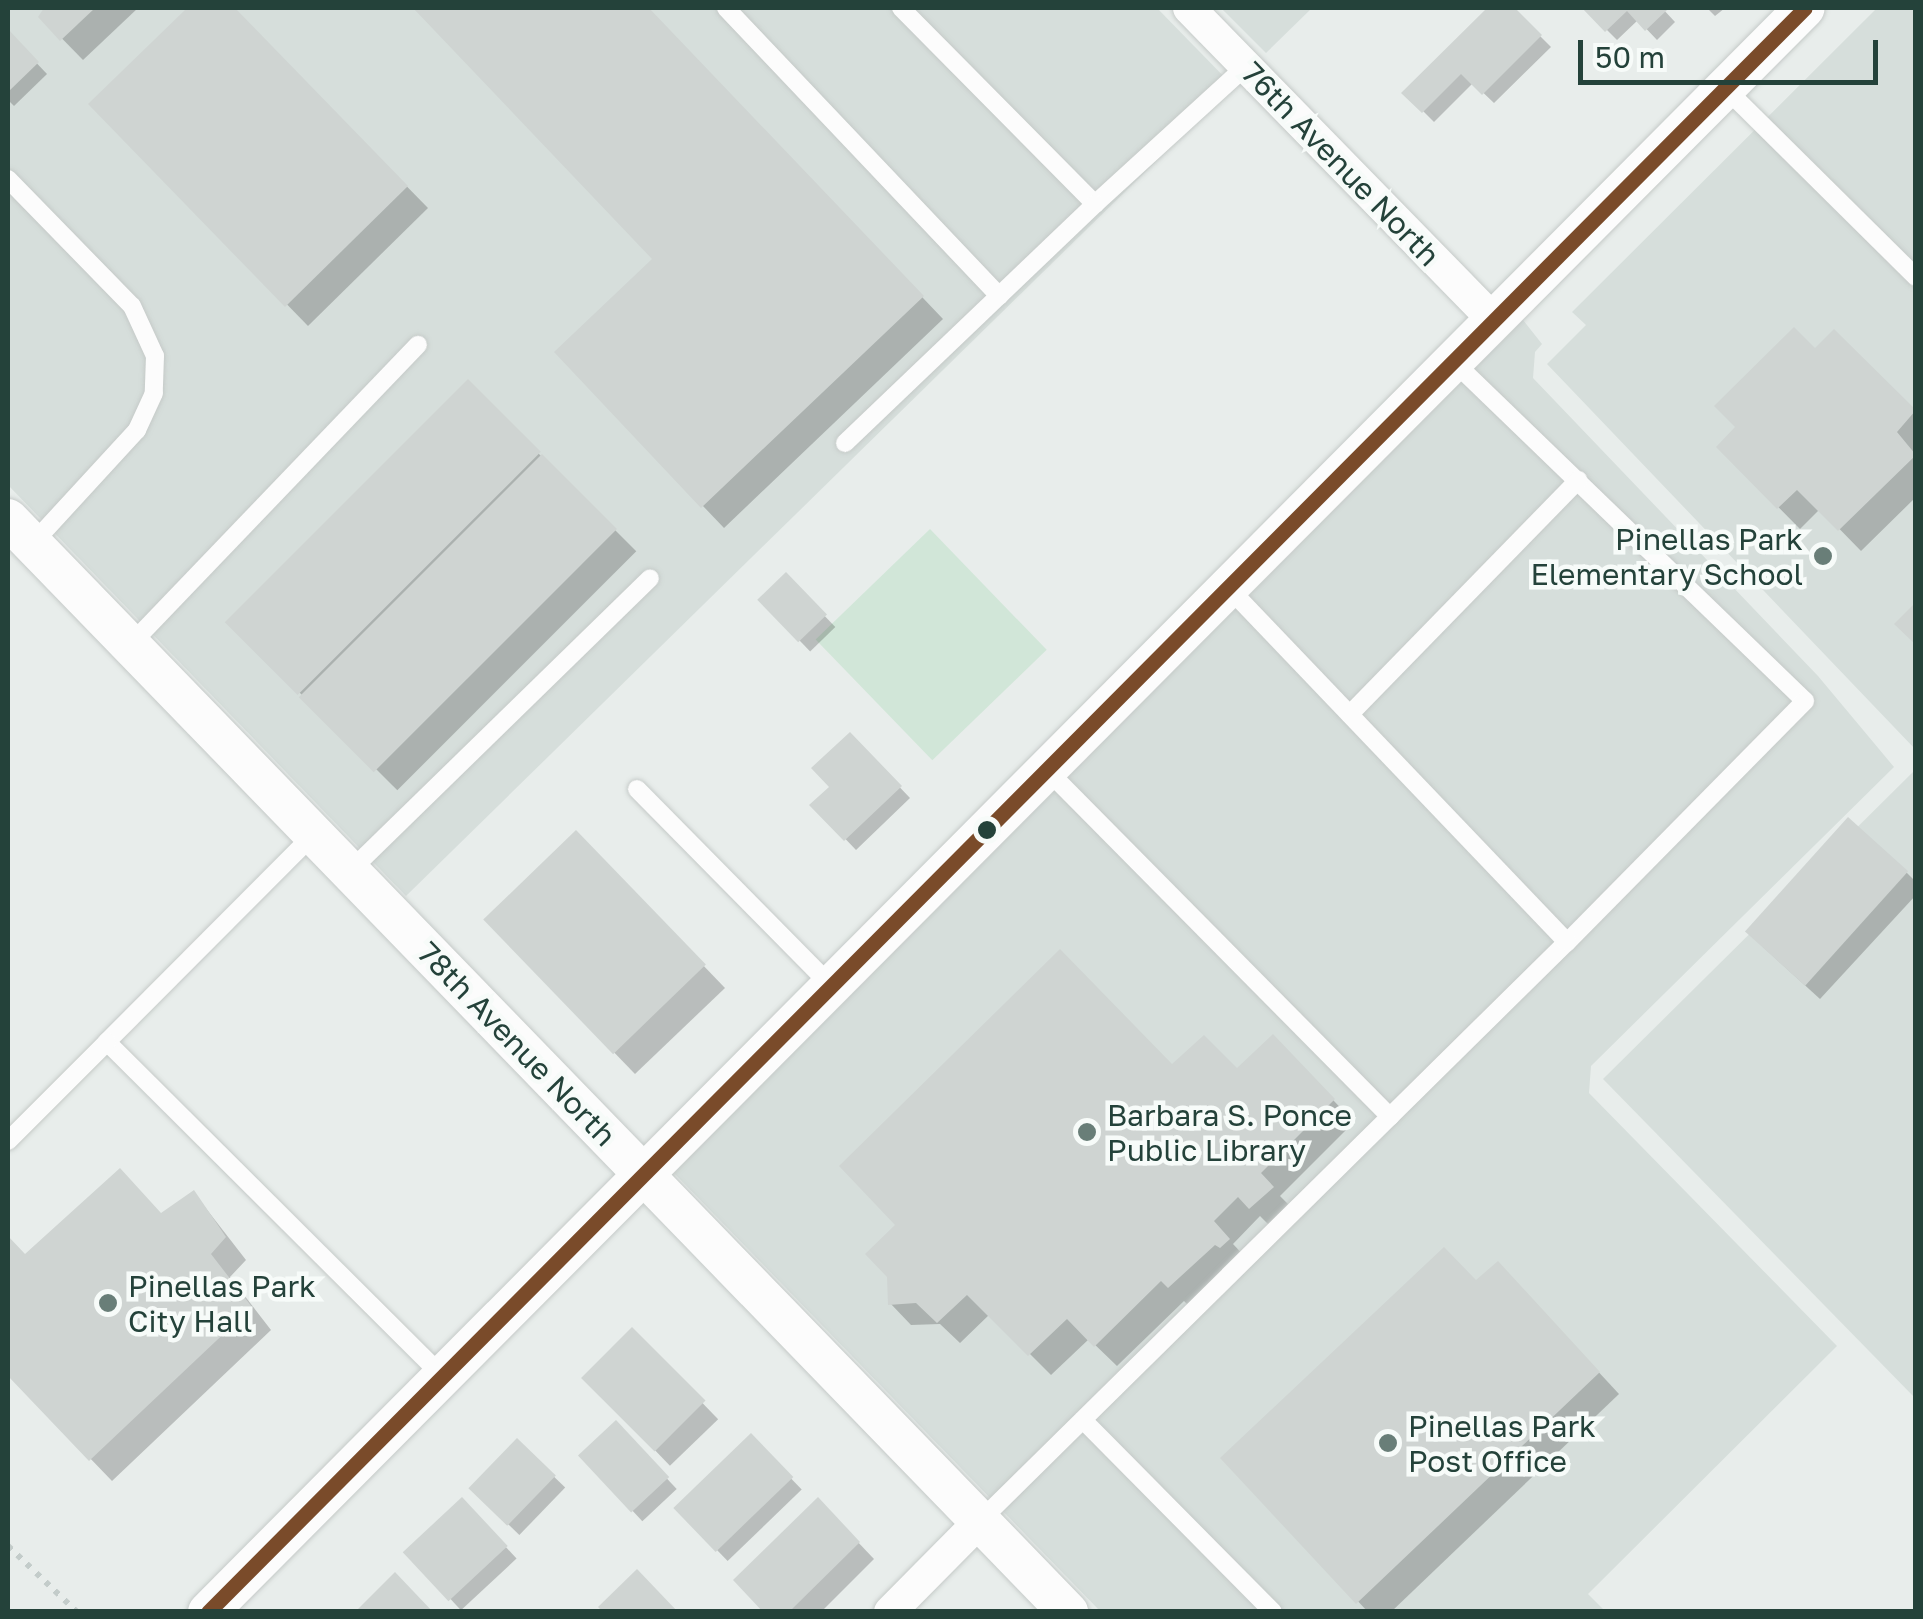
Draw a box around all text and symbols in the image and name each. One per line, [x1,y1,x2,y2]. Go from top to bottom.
scale bar [1583,20,1883,82]
text: 50 m [1595,39,1665,75]
street label: 76th Avenue North [1235,55,1447,273]
place label: Pinellas Park Elementary School [1530,521,1803,592]
marker: Pinellas Park Elementary School [1812,545,1834,567]
unlabelled marker [977,820,997,840]
street label: 78th Avenue North [411,935,623,1153]
place label: Barbara S. Ponce Public Library [1107,1097,1352,1168]
marker: Barbara S. Ponce Public Library [1076,1121,1098,1143]
place label: Pinellas Park City Hall [128,1268,316,1338]
marker: Pinellas Park City Hall [97,1292,119,1314]
place label: Pinellas Park Post Office [1408,1408,1596,1478]
marker: Pinellas Park Post Office [1377,1432,1399,1454]

